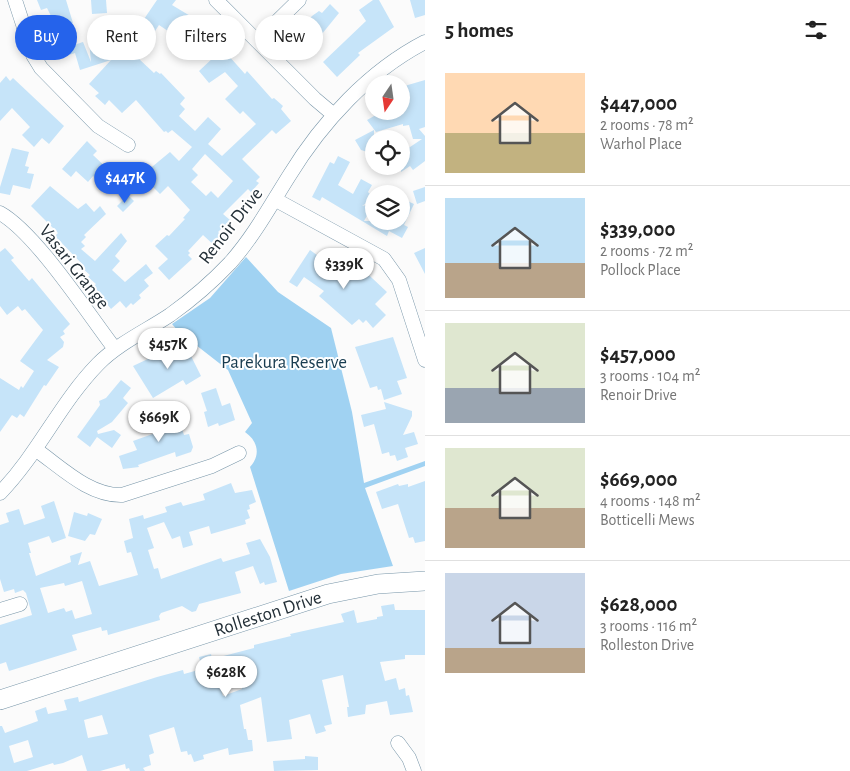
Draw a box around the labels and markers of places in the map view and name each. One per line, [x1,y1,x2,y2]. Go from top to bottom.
pin: $447K [90,162,160,204]
pin: $339K [309,248,379,290]
pin: $457K [133,328,203,370]
pin: $669K [124,400,194,443]
pin: $628K [191,656,261,698]

